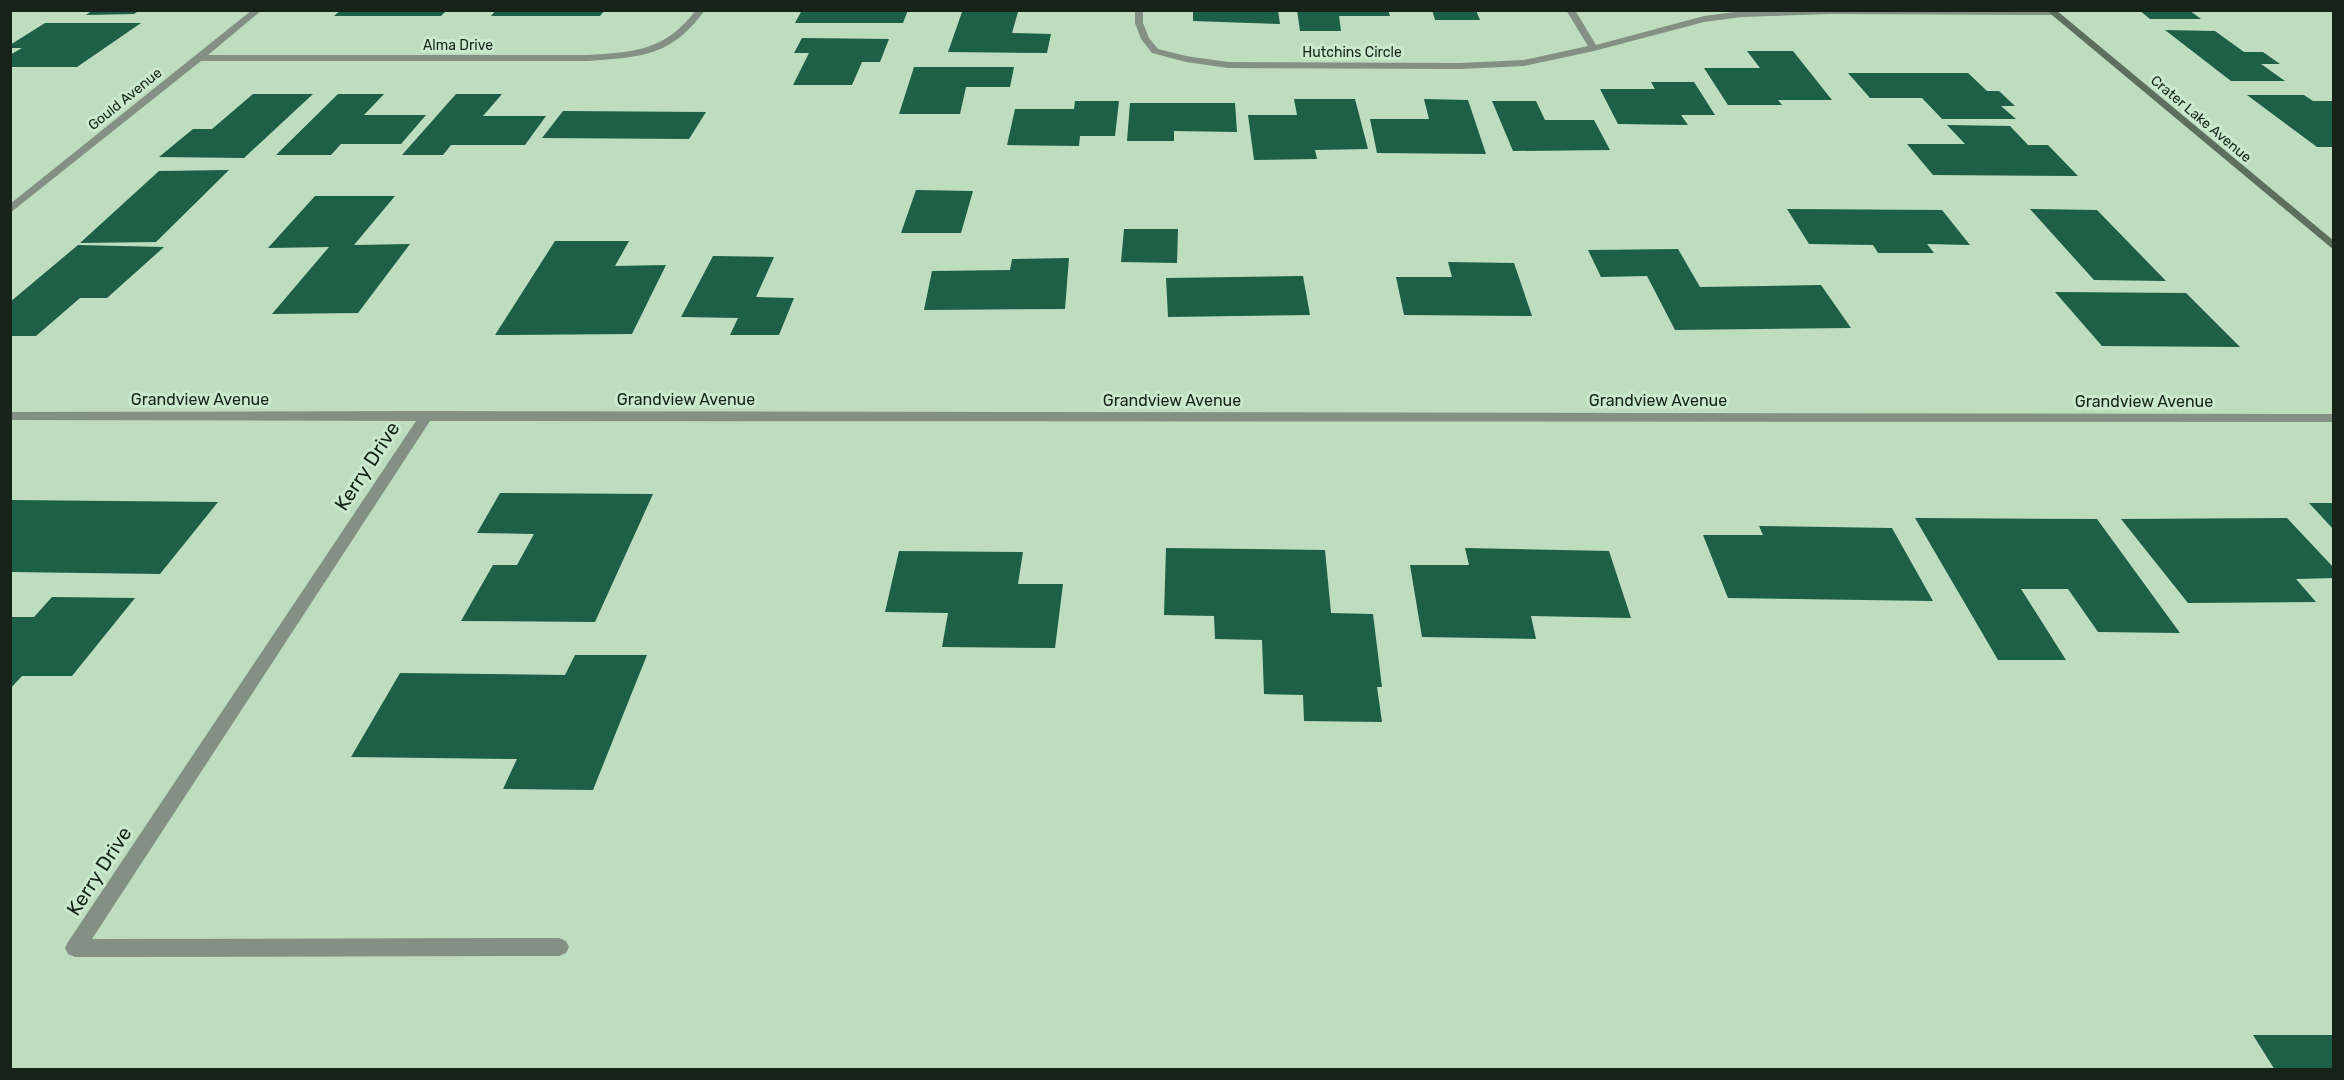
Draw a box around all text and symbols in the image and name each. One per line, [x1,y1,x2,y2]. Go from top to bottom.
street label: Alma Drive [423,37,493,54]
street label: Hutchins Circle [1302,44,1402,61]
street label: Gould Avenue [85,64,165,134]
street label: Crater Lake Avenue [2147,72,2255,166]
street label: Grandview Avenue [131,390,269,409]
street label: Grandview Avenue [617,390,755,409]
street label: Grandview Avenue [1103,391,1241,410]
street label: Grandview Avenue [1589,391,1727,410]
street label: Grandview Avenue [2075,392,2213,411]
street label: Kerry Drive [329,417,405,515]
street label: Kerry Drive [61,822,137,920]

